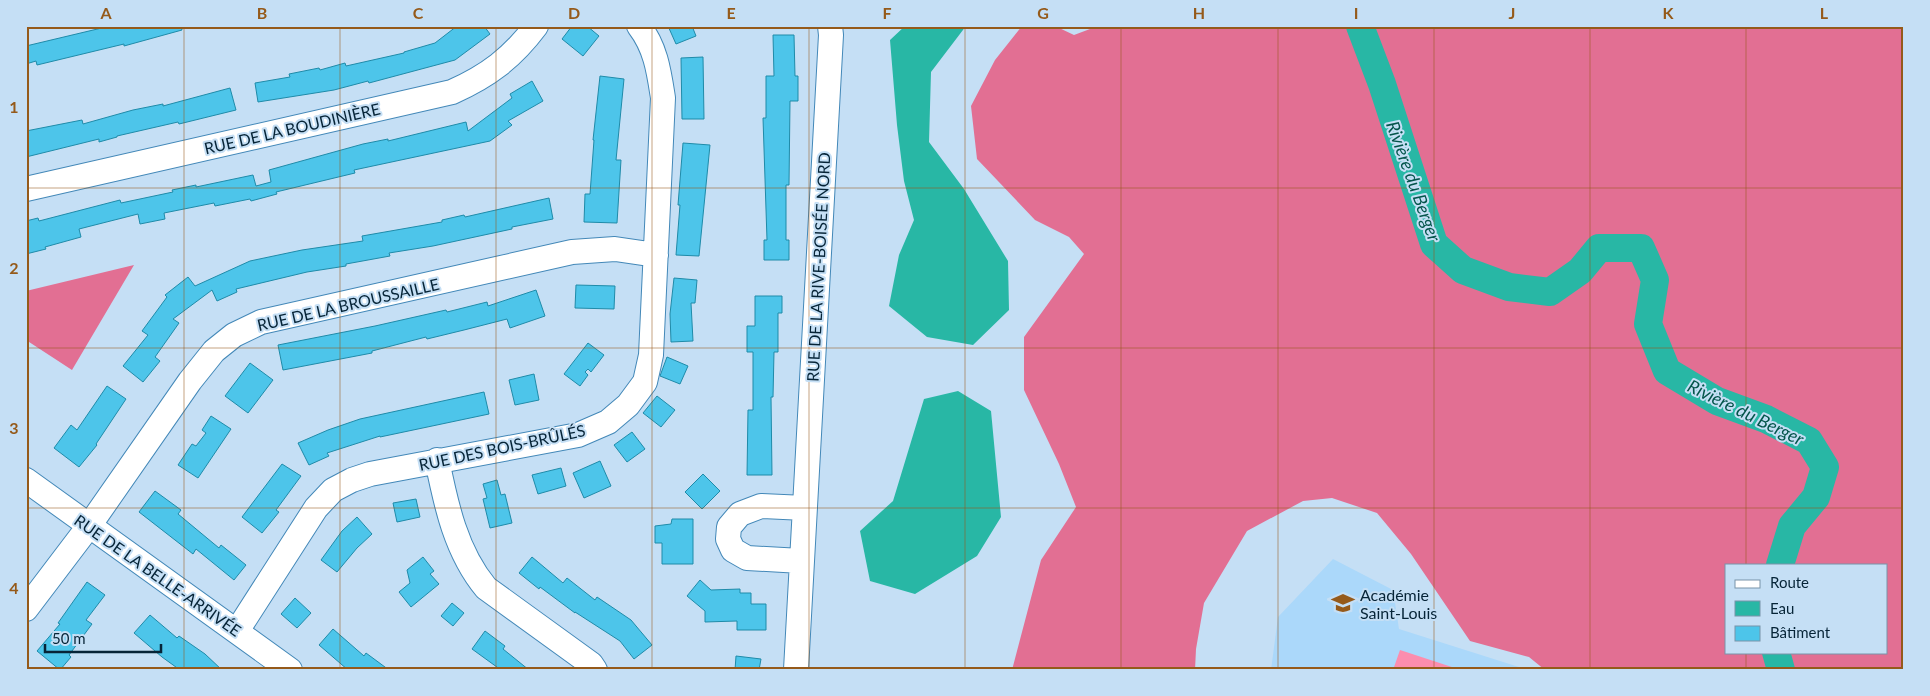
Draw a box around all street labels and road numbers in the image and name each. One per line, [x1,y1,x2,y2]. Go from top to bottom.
street label: RUE DE LA BOUDINIÈRE [202,99,382,157]
street label: RUE DE LA RIVE-BOISÉE NORD [802,152,834,382]
street label: RUE DE LA BROUSSAILLE [255,274,441,334]
street label: RUE DES BOIS-BRÛLÉS [417,420,587,474]
street label: RUE DE LA BELLE-ARRIVÉE [71,510,245,640]

